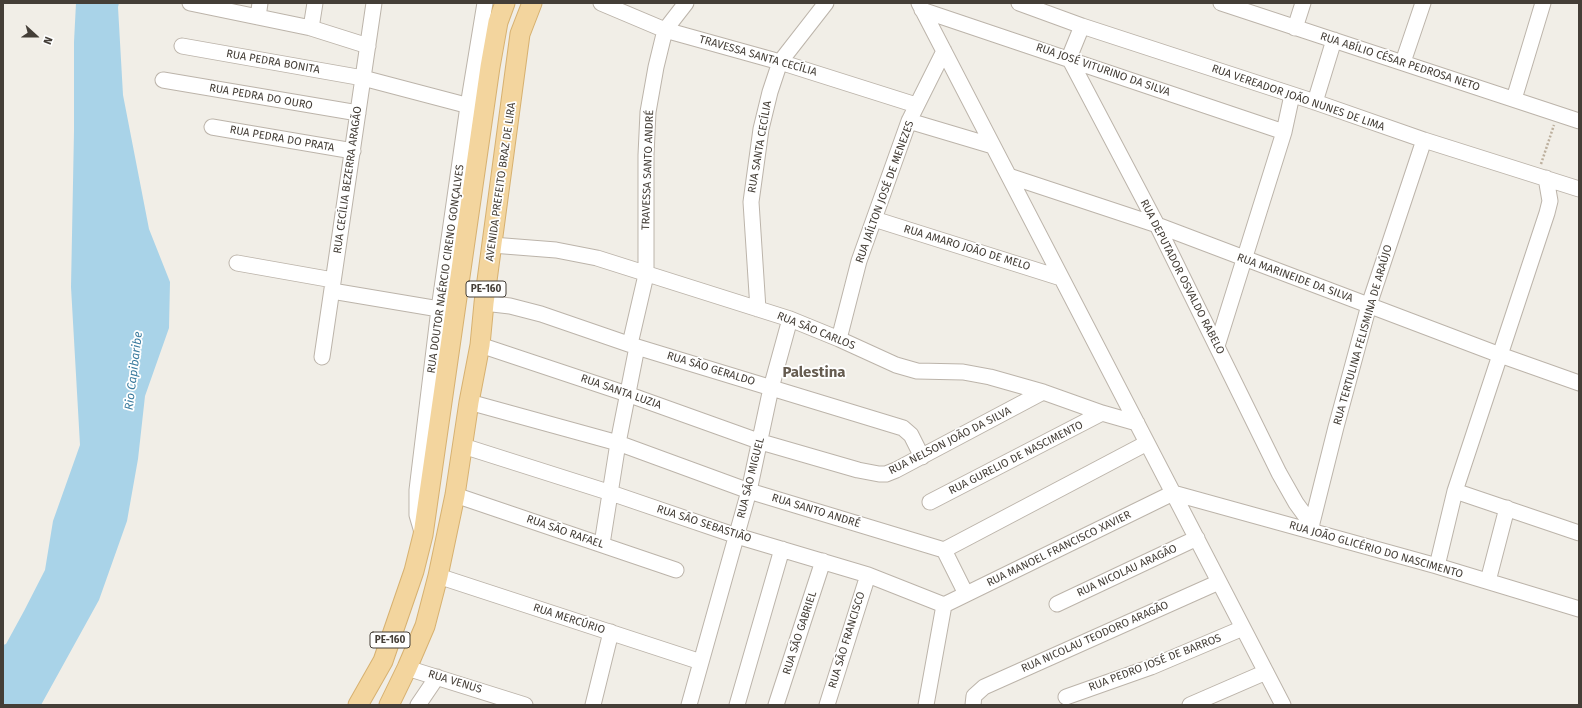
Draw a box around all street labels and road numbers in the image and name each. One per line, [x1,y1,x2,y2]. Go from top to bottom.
street label: RUA ABÍLIO CÉSAR PEDROSA NETO [1318,30,1482,94]
street label: TRAVESSA SANTA CECÍLIA [698,33,818,79]
street label: RUA JOSÉ VITURINO DA SILVA [1034,41,1172,99]
street label: RUA PEDRA BONITA [225,47,321,77]
street label: RUA VEREADOR JOÃO NUNES DE LIMA [1210,62,1386,134]
street label: RUA PEDRA DO OURO [208,81,314,113]
street label: RUA SANTA CECÍLIA [745,100,775,194]
street label: AVENIDA PREFEITO BRAZ DE LIRA [483,102,519,262]
street label: RUA CECÍLIA BEZERRA ARAGÃO [331,105,365,255]
street label: TRAVESSA SANTO ANDRÉ [639,110,657,230]
street label: RUA JAÍLTON JOSÉ DE MENEZES [853,119,917,265]
street label: RUA PEDRA DO PRATA [229,123,335,155]
street label: RUA DOUTOR NAÉRCIO CIRENO GONÇALVES [425,164,467,374]
street label: RUA DEPUTADOR OSVALDO RABELO [1137,197,1227,357]
street label: RUA AMARO JOÃO DE MELO [902,222,1032,274]
street label: RUA TERTULINA FELISMINA DE ARAÚJO [1331,243,1395,427]
street label: RUA MARINEIDE DA SILVA [1235,251,1355,305]
road number: PE-160 [466,281,506,297]
street label: RUA SÃO CARLOS [775,309,857,353]
street label: RUA SÃO GERALDO [665,349,757,389]
street label: RUA SANTA LUZIA [579,372,663,412]
street label: RUA NELSON JOÃO DA SILVA [887,404,1013,478]
street label: RUA GURELIO DE NASCIMENTO [947,418,1085,498]
street label: RUA SÃO MIGUEL [735,436,767,520]
street label: RUA SANTO ANDRÉ [770,491,862,531]
street label: RUA SÃO SEBASTIÃO [655,502,753,546]
street label: RUA MANOEL FRANCISCO XAVIER [985,508,1133,590]
street label: RUA SÃO RAFAEL [525,513,605,551]
street label: RUA JOÃO GLICÉRIO DO NASCIMENTO [1287,519,1465,581]
street label: RUA NICOLAU ARAGÃO [1075,542,1179,600]
street label: RUA SÃO GABRIEL [780,590,820,676]
street label: RUA SÃO FRANCISCO [826,590,868,690]
street label: RUA NICOLAU TEODORO ARAGÃO [1019,598,1171,676]
street label: RUA MERCÚRIO [531,601,607,637]
road number: PE-160 [370,632,410,648]
street label: RUA PEDRO JOSÉ DE BARROS [1087,632,1223,694]
street label: RUA VENUS [426,668,484,696]

